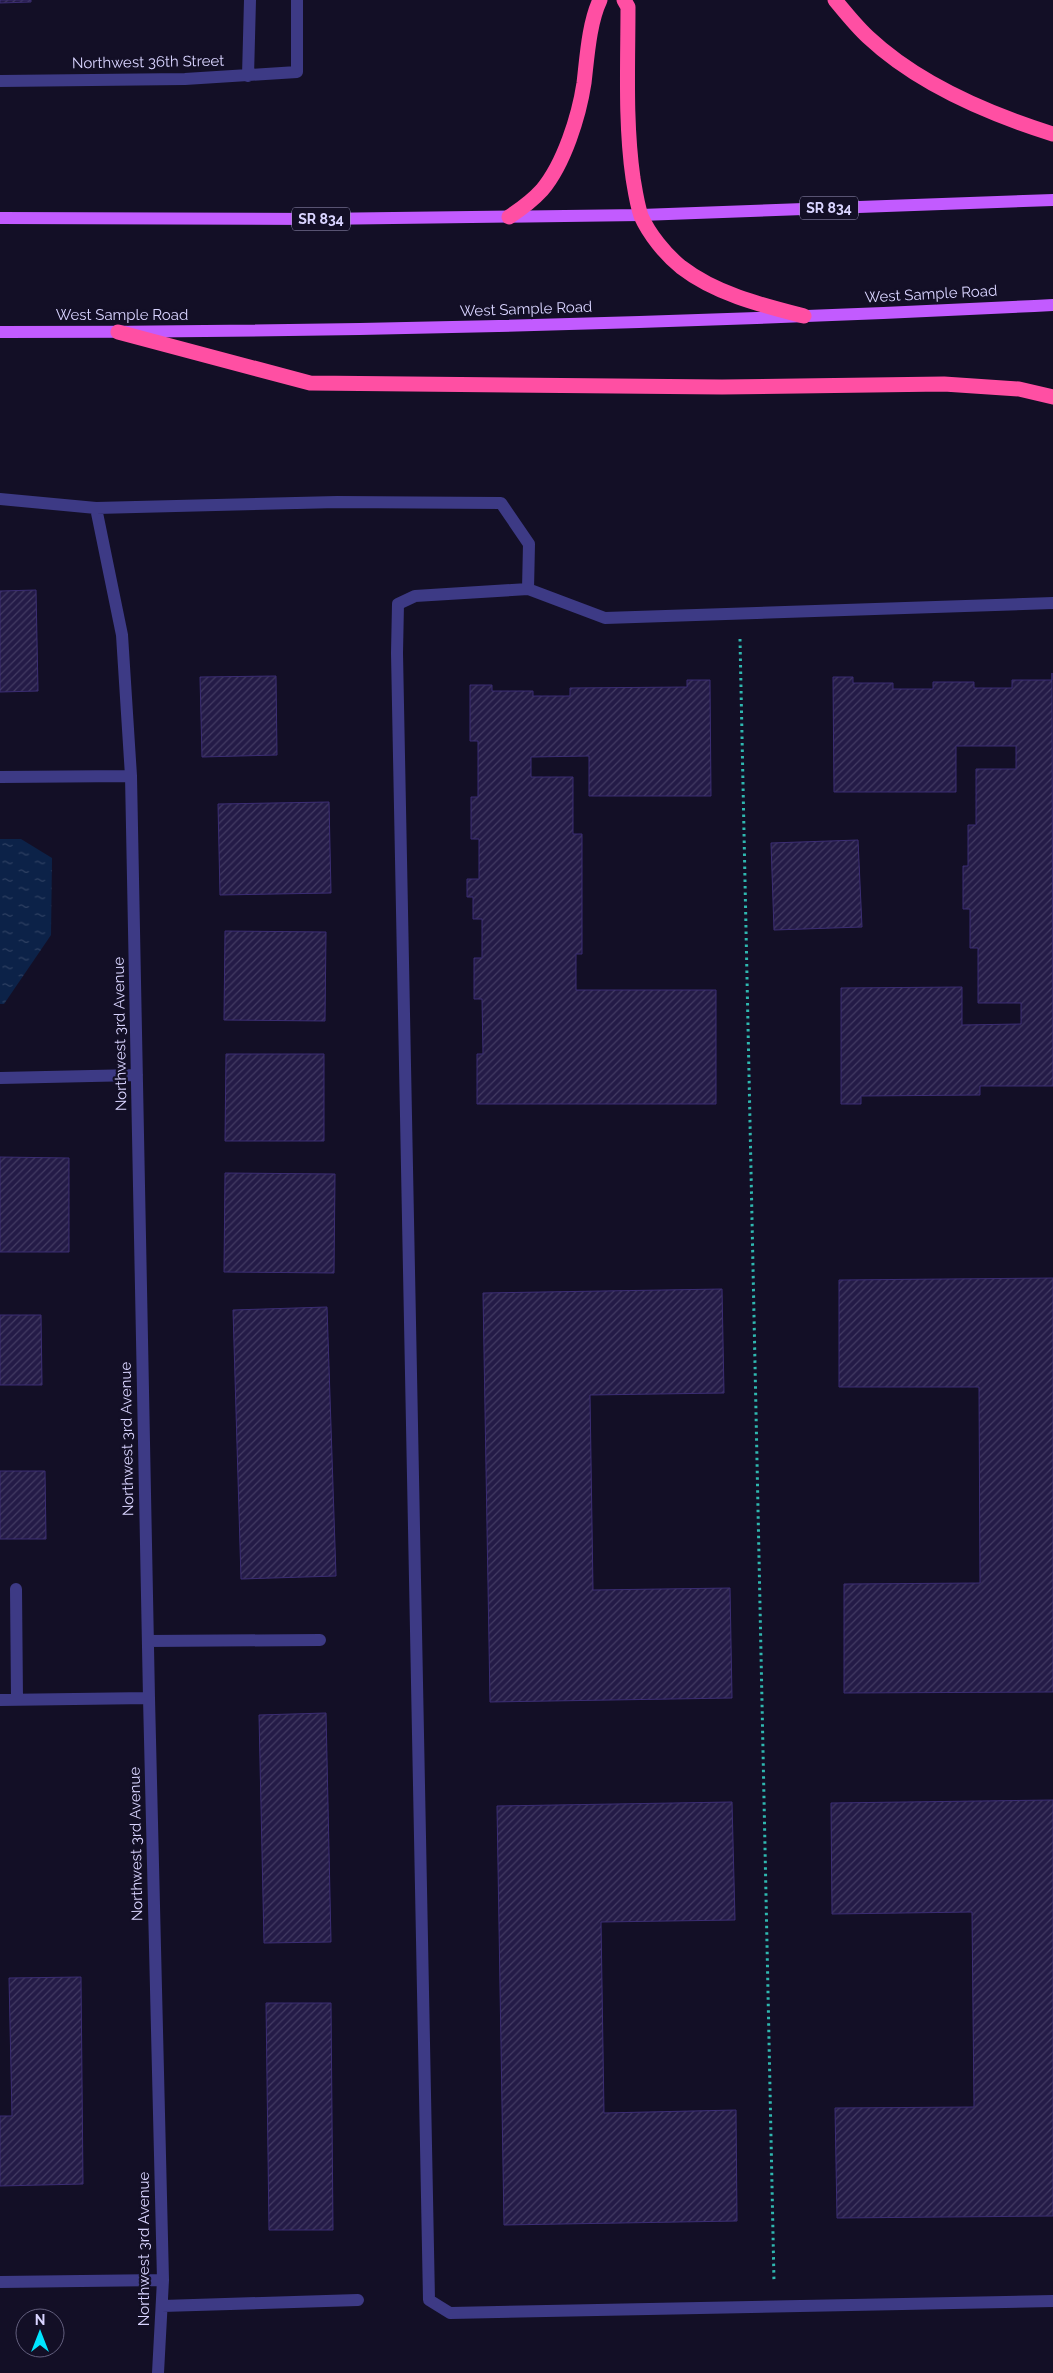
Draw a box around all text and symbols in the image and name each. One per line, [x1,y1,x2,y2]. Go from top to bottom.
street label: Northwest 36th Street [72,52,224,72]
road number: SR 834 [800,197,858,220]
road number: SR 834 [292,208,350,230]
street label: West Sample Road [864,282,998,306]
street label: West Sample Road [459,298,593,320]
street label: West Sample Road [56,306,188,324]
street label: Northwest 3rd Avenue [110,956,130,1111]
street label: Northwest 3rd Avenue [117,1361,137,1516]
street label: Northwest 3rd Avenue [126,1766,146,1921]
street label: Northwest 3rd Avenue [135,2172,153,2326]
north arrow [15,2308,65,2358]
text: N [35,2312,45,2328]

